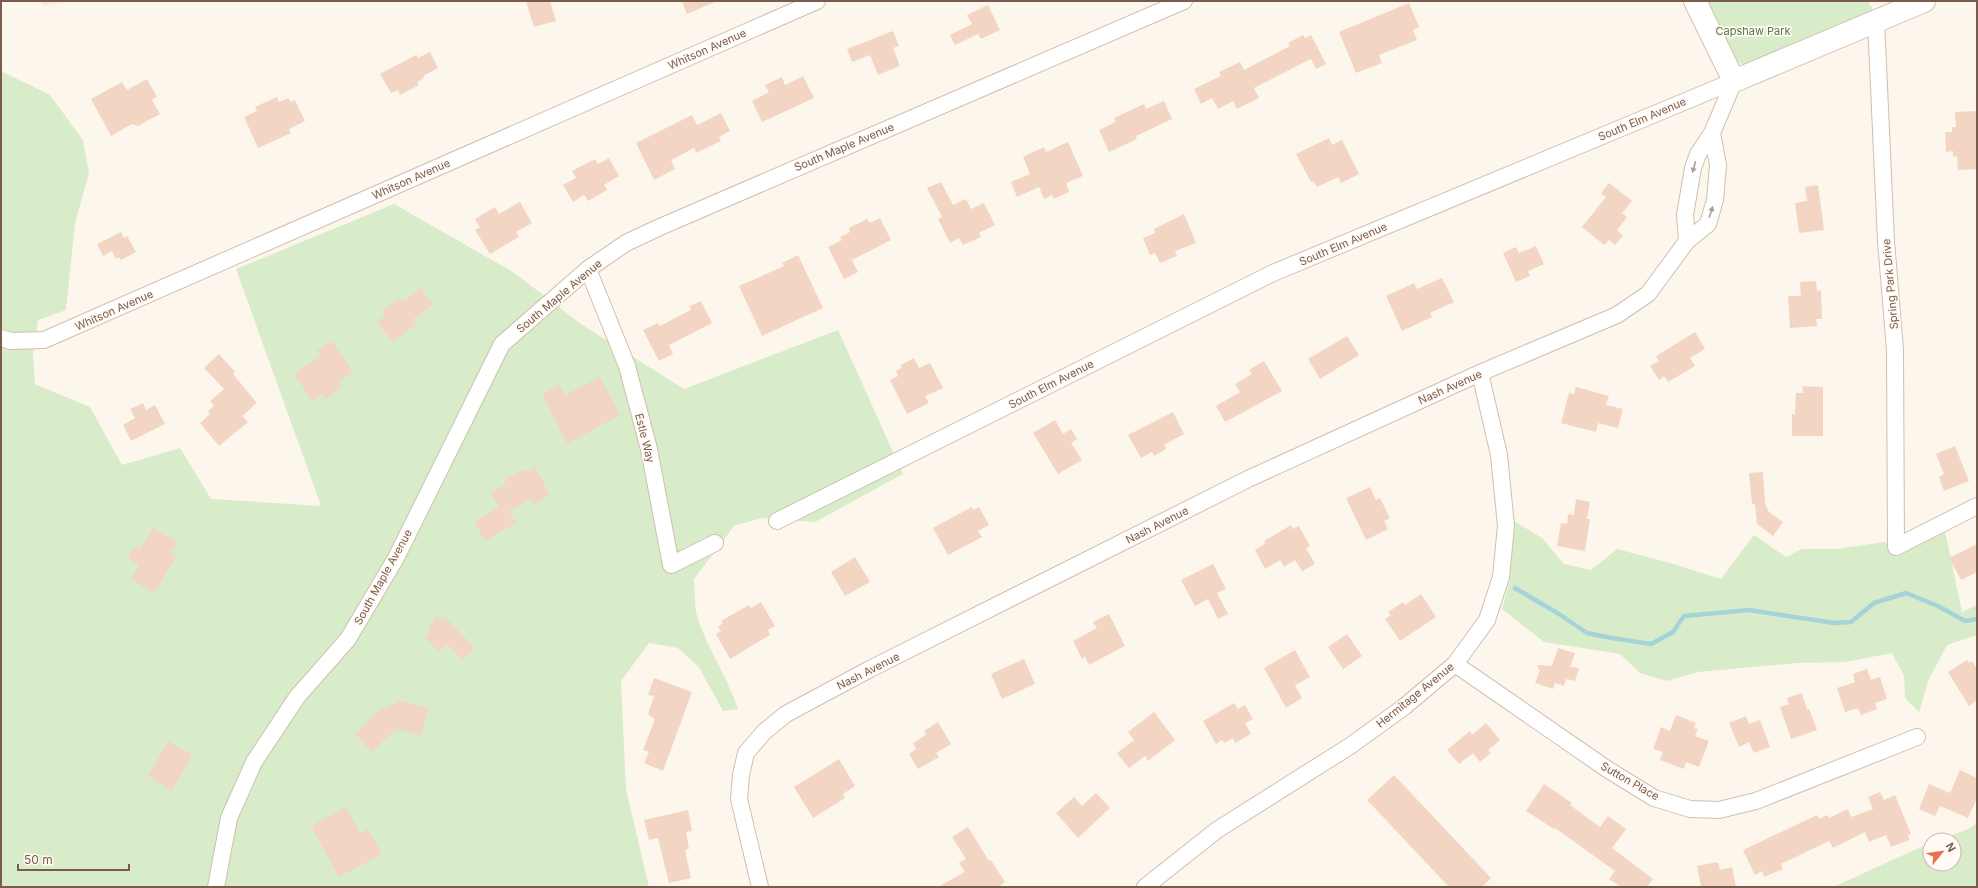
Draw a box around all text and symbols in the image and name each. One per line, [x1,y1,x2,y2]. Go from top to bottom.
park label: Capshaw Park [1715,24,1791,38]
street label: Whitson Avenue [666,25,748,73]
street label: South Elm Avenue [1596,94,1688,144]
street label: South Maple Avenue [792,120,896,174]
street label: Whitson Avenue [370,155,452,203]
one-way arrow [1691,161,1697,173]
one-way arrow [1709,206,1715,218]
street label: South Elm Avenue [1297,219,1389,269]
street label: Spring Park Drive [1879,238,1901,330]
street label: South Maple Avenue [514,256,604,336]
street label: Whitson Avenue [73,286,155,334]
street label: South Elm Avenue [1006,356,1096,412]
street label: Nash Avenue [1416,367,1484,407]
street label: Estle Way [632,412,658,464]
street label: Nash Avenue [1123,503,1191,547]
street label: South Maple Avenue [351,527,415,627]
street label: Nash Avenue [834,649,902,693]
street label: Hermitage Avenue [1373,659,1457,731]
street label: Sutton Place [1598,759,1662,803]
north arrow [1922,832,1962,872]
text: N [1943,840,1959,854]
scale bar [18,846,129,872]
text: 50 m [24,852,53,867]

